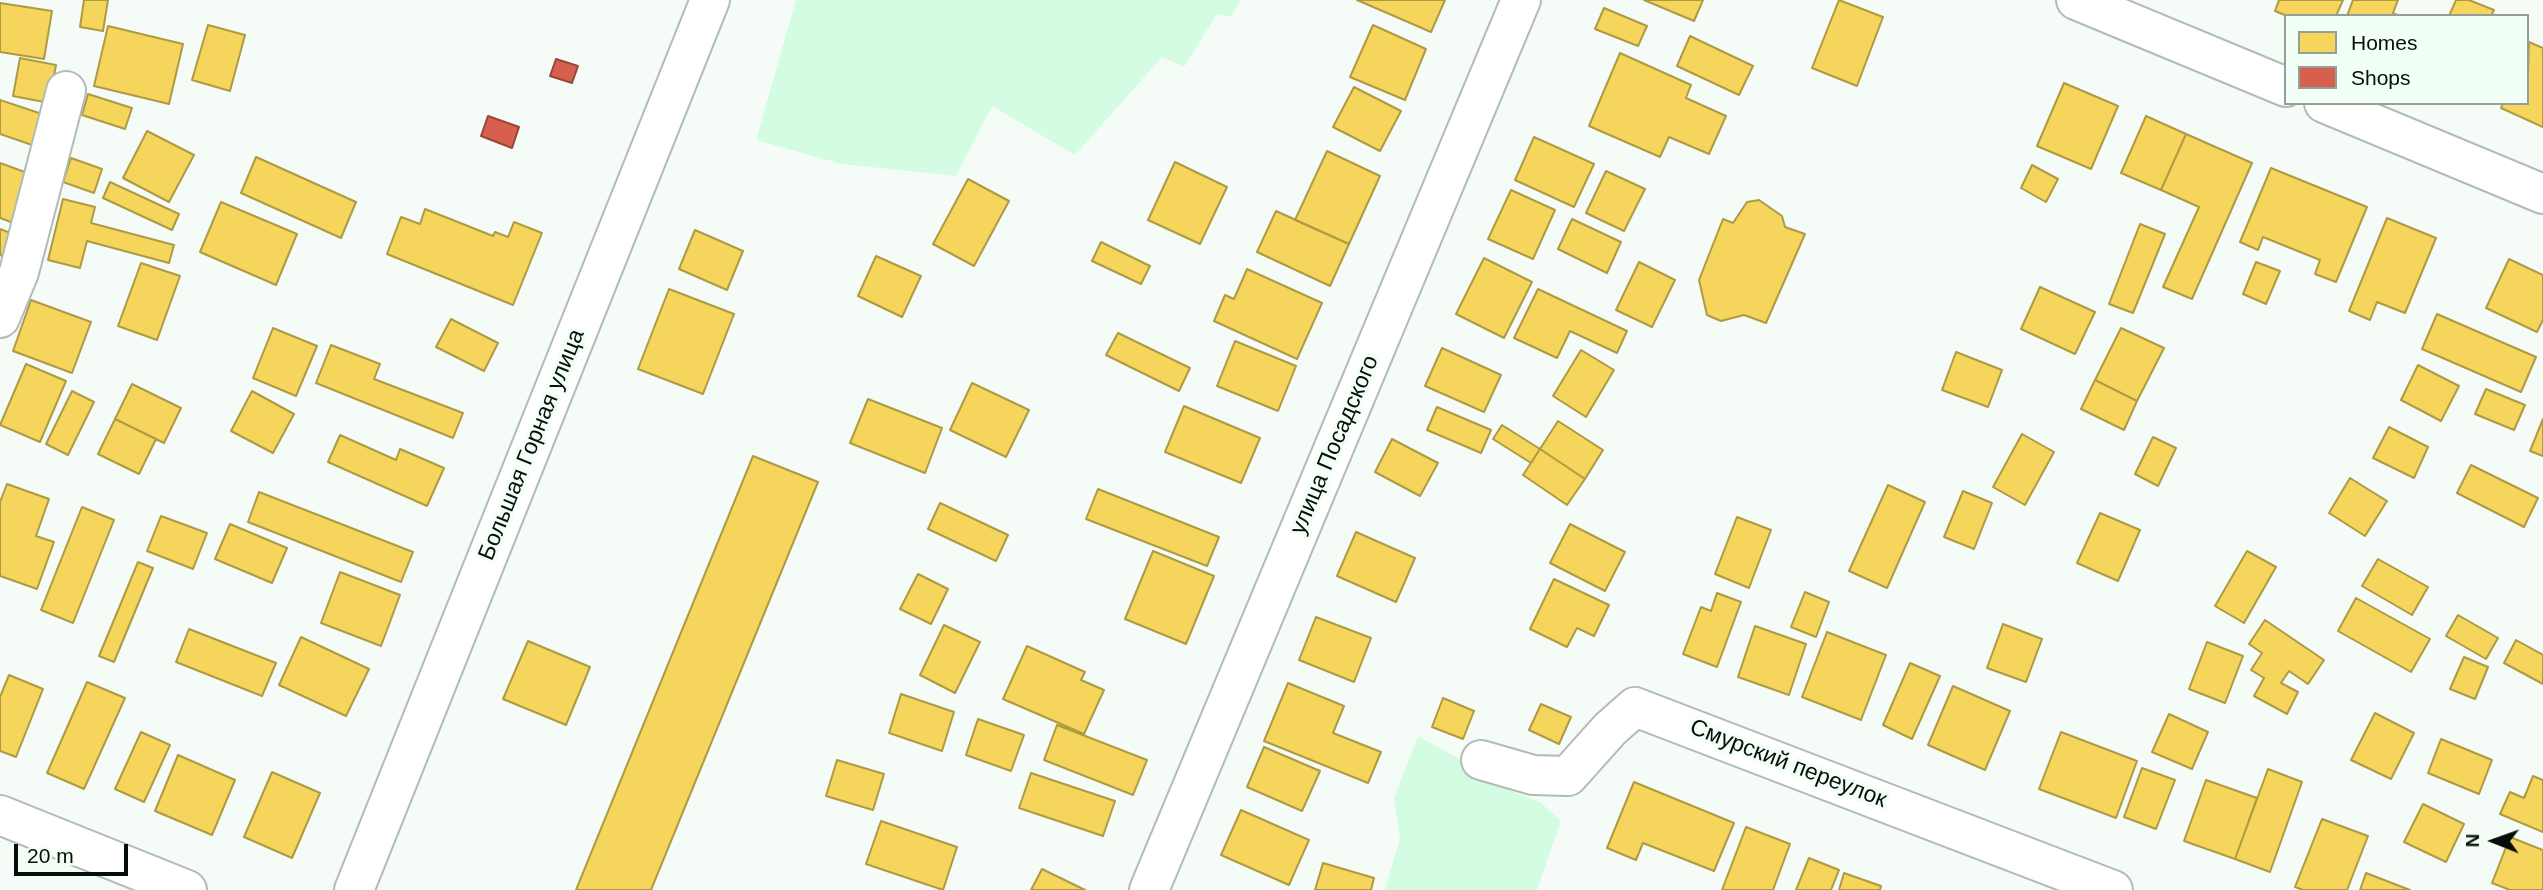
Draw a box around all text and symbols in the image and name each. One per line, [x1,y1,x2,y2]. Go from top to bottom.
legend [2284,14,2529,105]
text: Homes [2351,31,2418,54]
text: Shops [2351,66,2411,89]
street label: Большая Горная улица [473,325,591,565]
street label: улица Посадского [1285,351,1385,539]
street label: Смурский переулок [1686,714,1890,814]
north arrow [2459,806,2529,876]
scale bar [18,830,131,874]
text: N [2462,834,2483,848]
text: 20 m [27,844,74,867]

